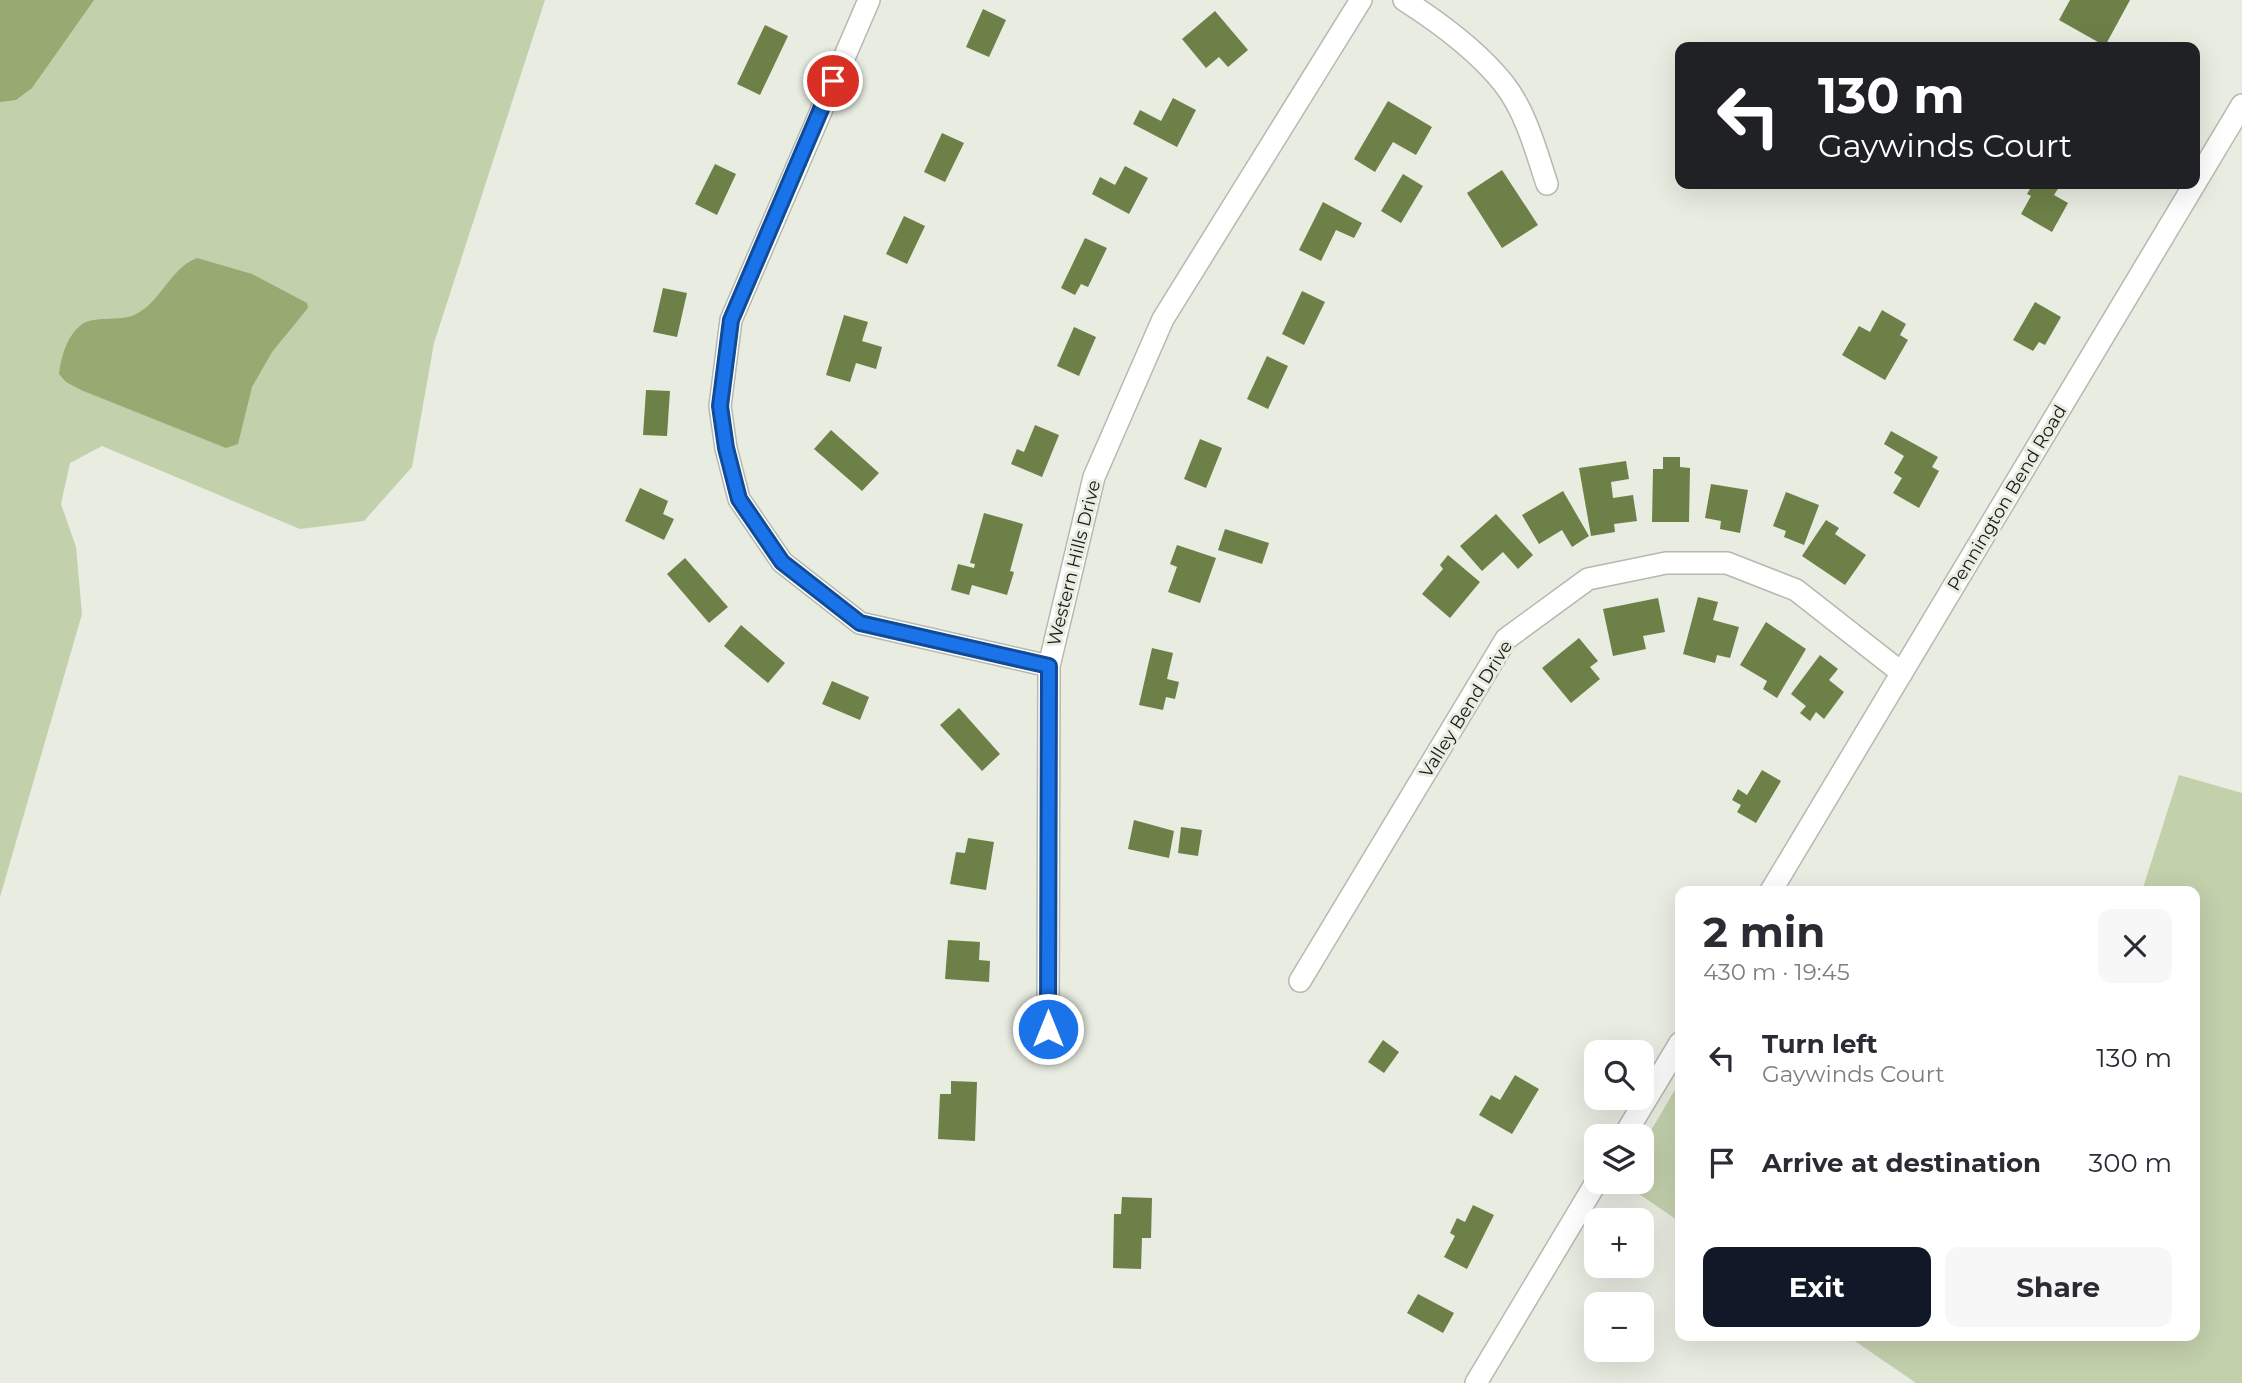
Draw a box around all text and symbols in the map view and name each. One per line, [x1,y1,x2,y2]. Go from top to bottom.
pin [803,51,863,111]
icon: arrive [814,62,852,100]
text: 130 m [1818,66,1965,125]
icon: left [1703,70,1794,161]
text: Gaywinds Court [1818,126,2072,165]
street label: Pennington Bend Road [1943,401,2071,595]
street label: Western Hills Drive [1043,478,1105,648]
street label: Valley Bend Drive [1415,636,1517,782]
text: 2 min [1703,906,1825,958]
button: close [2098,909,2172,983]
text: 430 m · 19:45 [1703,958,1850,986]
position arrow [1011,992,1085,1066]
text: Turn left [1762,1028,1878,1060]
icon: left [1703,1039,1741,1077]
map controls [1584,1040,1654,1362]
button: search [1584,1040,1654,1110]
text: 130 m [2096,1042,2172,1074]
text: Gaywinds Court [1762,1060,1945,1088]
button: layers [1584,1124,1654,1194]
icon: arrive [1703,1144,1741,1182]
text: Arrive at destination [1762,1147,2041,1179]
text: 300 m [2089,1147,2172,1179]
button: + [1584,1208,1654,1278]
button: Exit [1703,1247,1931,1327]
button: Share [1945,1247,2172,1327]
button: − [1584,1292,1654,1362]

